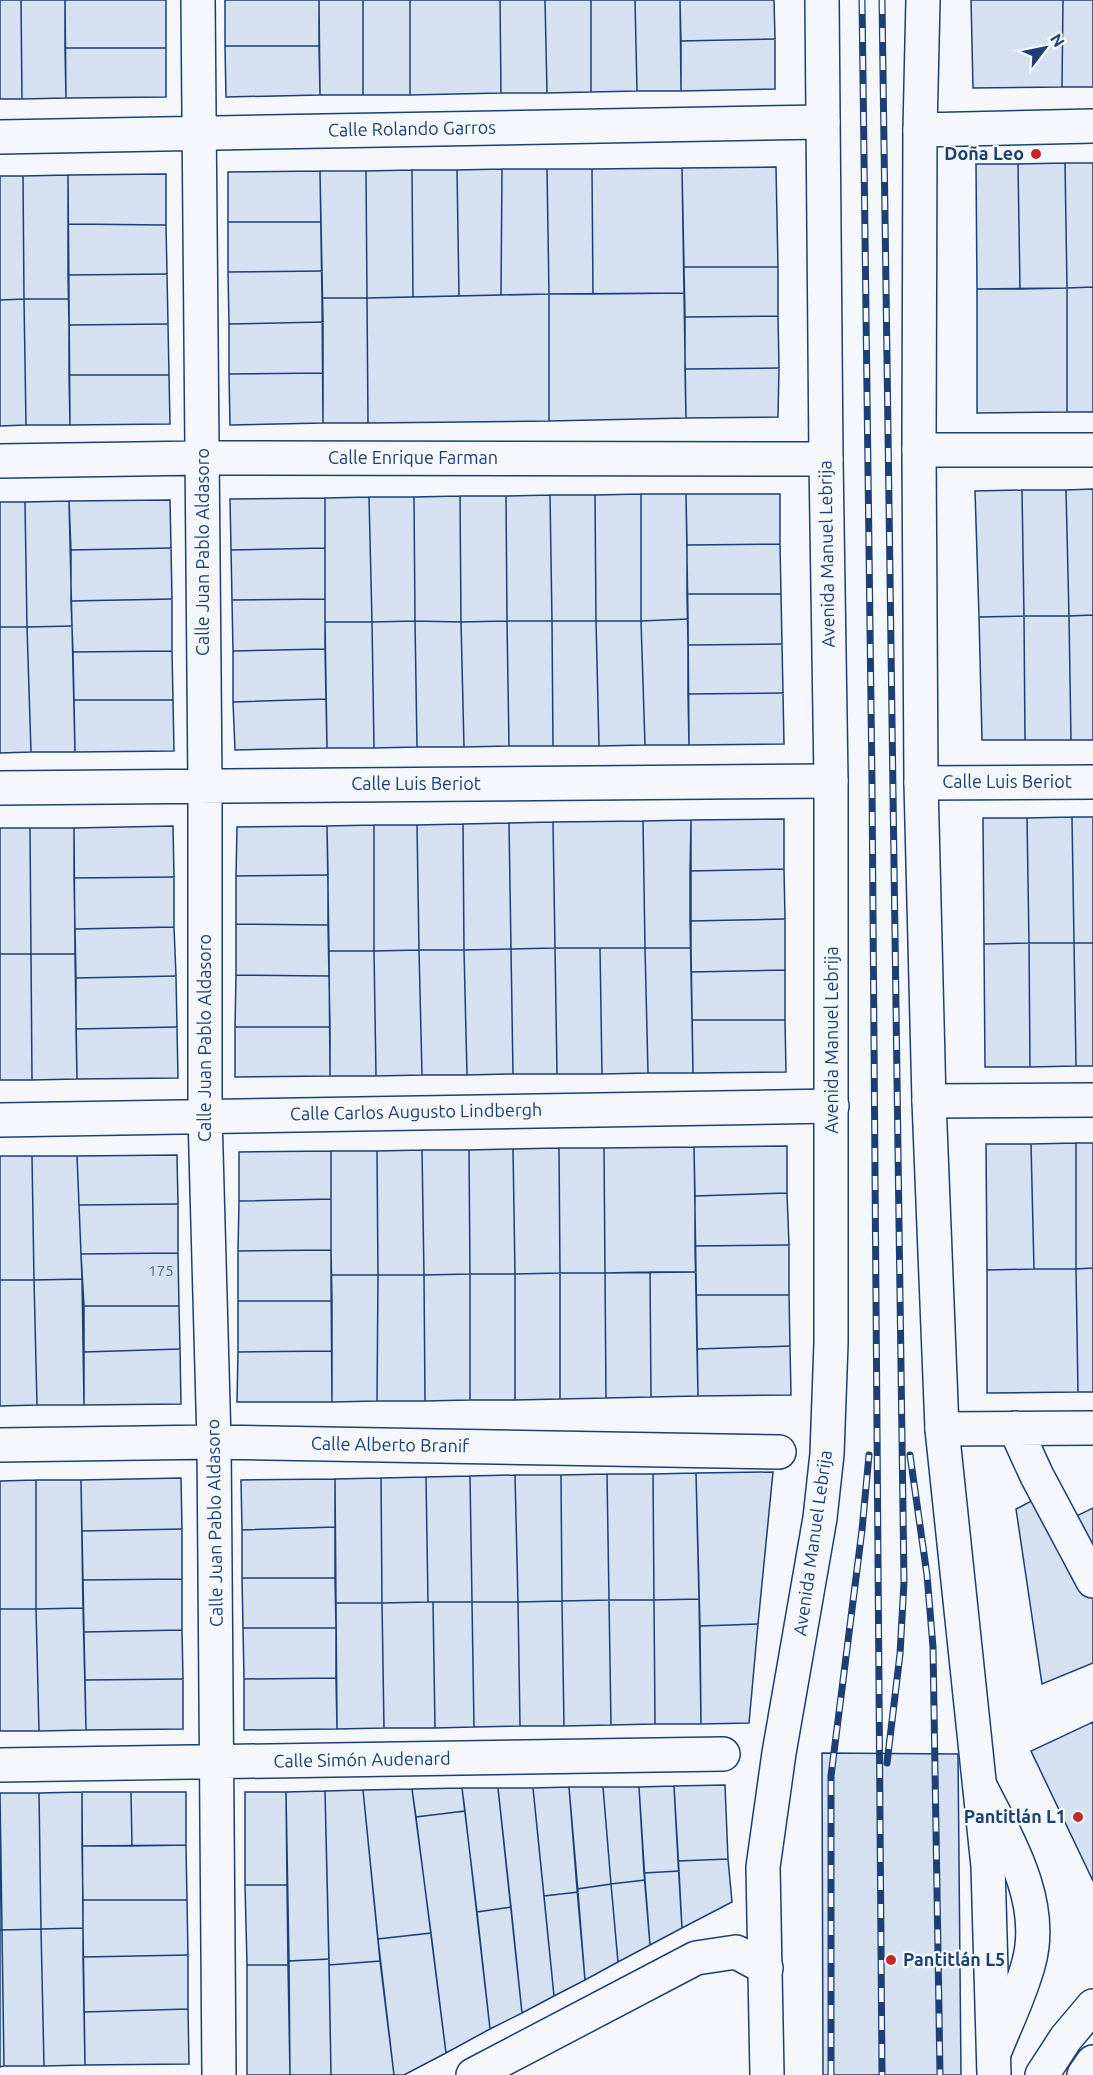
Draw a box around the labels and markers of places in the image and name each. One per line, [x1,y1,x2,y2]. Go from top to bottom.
place label: Doña Leo [944,143,1024,163]
marker: Doña Leo [1029,147,1043,161]
place label: Pantitlán L1 [964,1806,1066,1826]
marker: Pantitlán L1 [1071,1810,1085,1824]
place label: Pantitlán L5 [903,1949,1005,1969]
marker: Pantitlán L5 [884,1953,898,1967]

